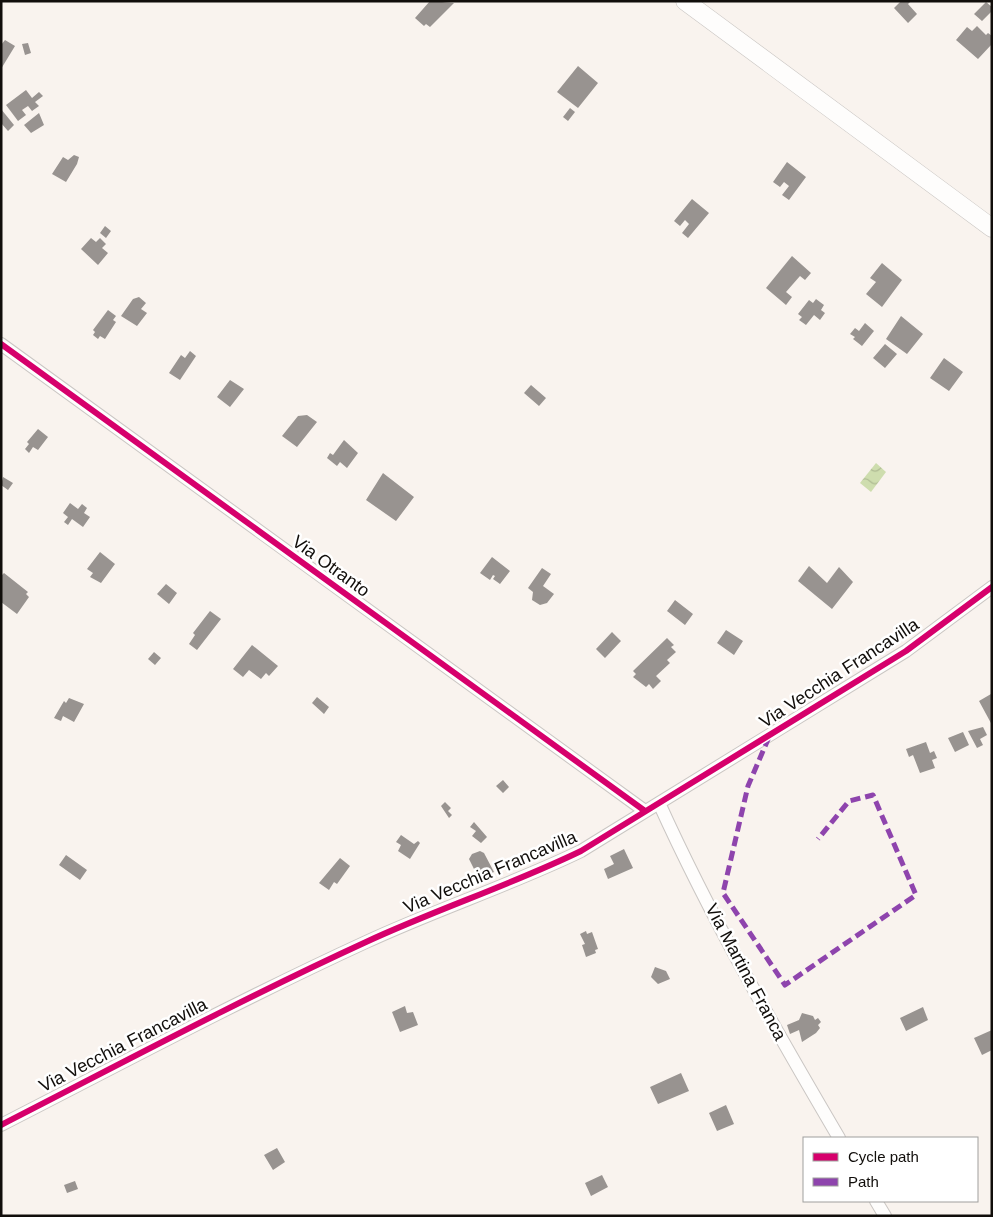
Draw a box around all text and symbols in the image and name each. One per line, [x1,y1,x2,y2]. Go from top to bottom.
street label: Via Otranto [288,531,374,601]
street label: Via Vecchia Francavilla [756,613,923,732]
street label: Via Vecchia Francavilla [401,826,580,917]
street label: Via Martina Franca [702,900,791,1045]
street label: Via Vecchia Francavilla [36,993,211,1096]
legend [803,1137,978,1202]
text: Cycle path [848,1148,919,1165]
text: Path [848,1173,879,1190]

